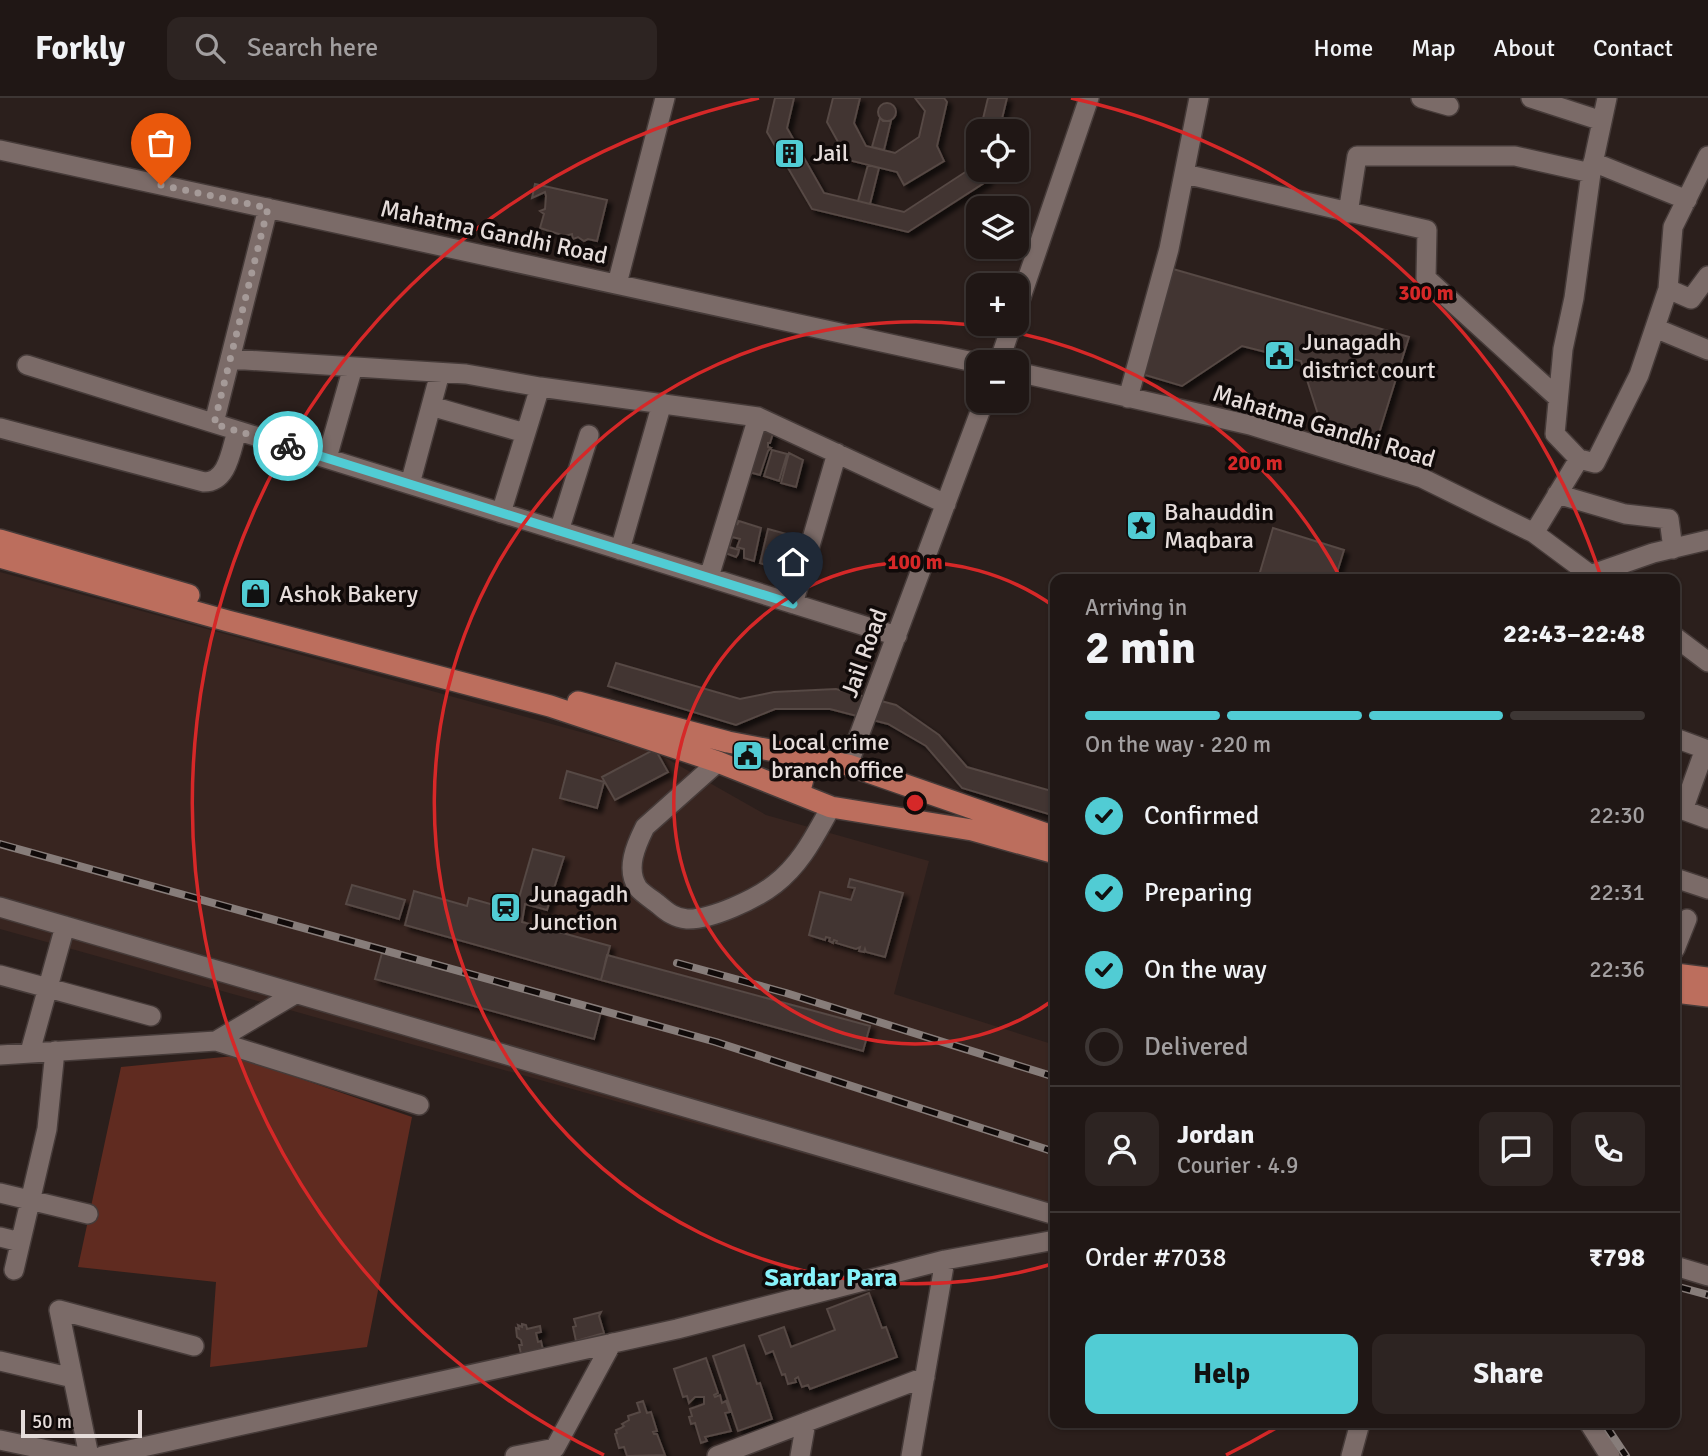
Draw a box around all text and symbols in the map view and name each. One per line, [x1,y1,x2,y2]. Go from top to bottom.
search box [167,17,657,80]
text: Forkly [35,28,125,69]
icon: search [191,29,229,67]
text: Search here [247,32,378,64]
text: Home [1313,33,1373,63]
text: Map [1411,33,1456,63]
text: About [1494,33,1555,63]
text: Contact [1593,33,1673,63]
pin [131,113,191,185]
map controls [966,119,1029,413]
button: locate [966,119,1029,182]
icon: bag [142,124,180,162]
building icon: Jail [773,136,807,170]
place label: Jail [813,138,849,168]
street label: Mahatma Gandhi Road [378,193,610,271]
button: layers [966,196,1029,259]
button: + [966,273,1029,336]
text: 300 m [1398,280,1454,306]
place label: Junagadh district court [1302,327,1435,385]
public building icon: Junagadh district court [1262,339,1296,373]
button: − [966,350,1029,413]
street label: Mahatma Gandhi Road [1209,378,1439,474]
courier [253,411,323,481]
icon: bike [269,427,307,465]
text: 200 m [1227,450,1283,476]
place label: Bahauddin Maqbara [1164,497,1274,555]
place icon: Bahauddin Maqbara [1124,509,1158,543]
pin [763,532,823,604]
icon: home [774,543,812,581]
text: 100 m [887,549,943,575]
shop icon: Ashok Bakery [239,577,273,611]
place label: Ashok Bakery [279,579,418,609]
text: Arriving in [1085,593,1187,622]
street label: Jail Road [834,604,894,702]
text: 22:43–22:48 [1503,618,1645,650]
text: 2 min [1085,620,1196,676]
place label: Local crime branch office [771,727,904,785]
text: On the way · 220 m [1085,730,1271,759]
public building icon: Local crime branch office [731,739,765,773]
centre of rings [903,791,927,815]
icon: check [1085,797,1123,835]
text: Confirmed [1144,800,1259,832]
text: 22:30 [1589,801,1645,830]
icon: check [1085,874,1123,912]
text: Preparing [1144,877,1252,909]
text: 22:31 [1589,878,1645,907]
place label: Junagadh Junction [529,879,629,937]
station icon: Junagadh Junction [489,891,523,925]
icon: check [1085,951,1123,989]
text: On the way [1144,954,1267,986]
text: 22:36 [1589,955,1645,984]
text: Delivered [1144,1031,1249,1063]
button: person [1085,1112,1159,1186]
button: chat [1479,1112,1553,1186]
button: phone [1571,1112,1645,1186]
text: Jordan [1177,1119,1254,1151]
text: Courier · 4.9 [1177,1151,1298,1180]
text: Order #7038 [1085,1242,1226,1274]
text: ₹798 [1589,1242,1645,1274]
district label: Sardar Para [765,1262,897,1294]
button: Help [1085,1334,1358,1414]
button: Share [1372,1334,1645,1414]
scale bar [21,1407,142,1439]
text: 50 m [32,1410,72,1434]

